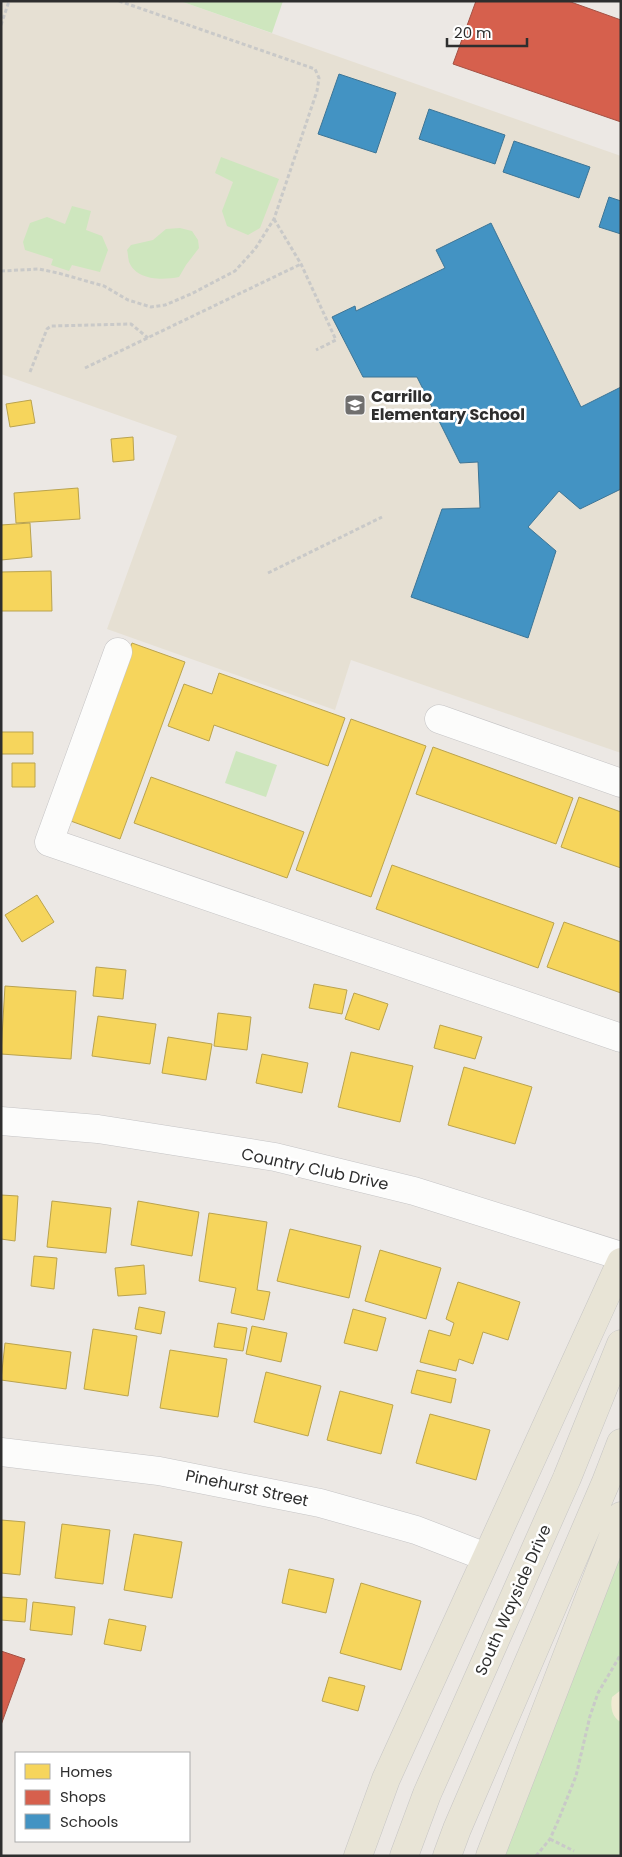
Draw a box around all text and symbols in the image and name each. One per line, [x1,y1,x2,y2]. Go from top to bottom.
scale bar [447,15,527,47]
text: 20 m [454,22,492,43]
place label: Carrillo Elementary School [371,385,525,426]
school or university icon: Carrillo Elementary School [343,393,367,417]
street label: Country Club Drive [239,1142,391,1196]
street label: Pinehurst Street [183,1464,311,1512]
street label: South Wayside Drive [469,1521,557,1679]
legend [15,1752,190,1842]
text: Homes [60,1761,113,1782]
text: Shops [60,1786,106,1807]
text: Schools [60,1811,118,1832]

